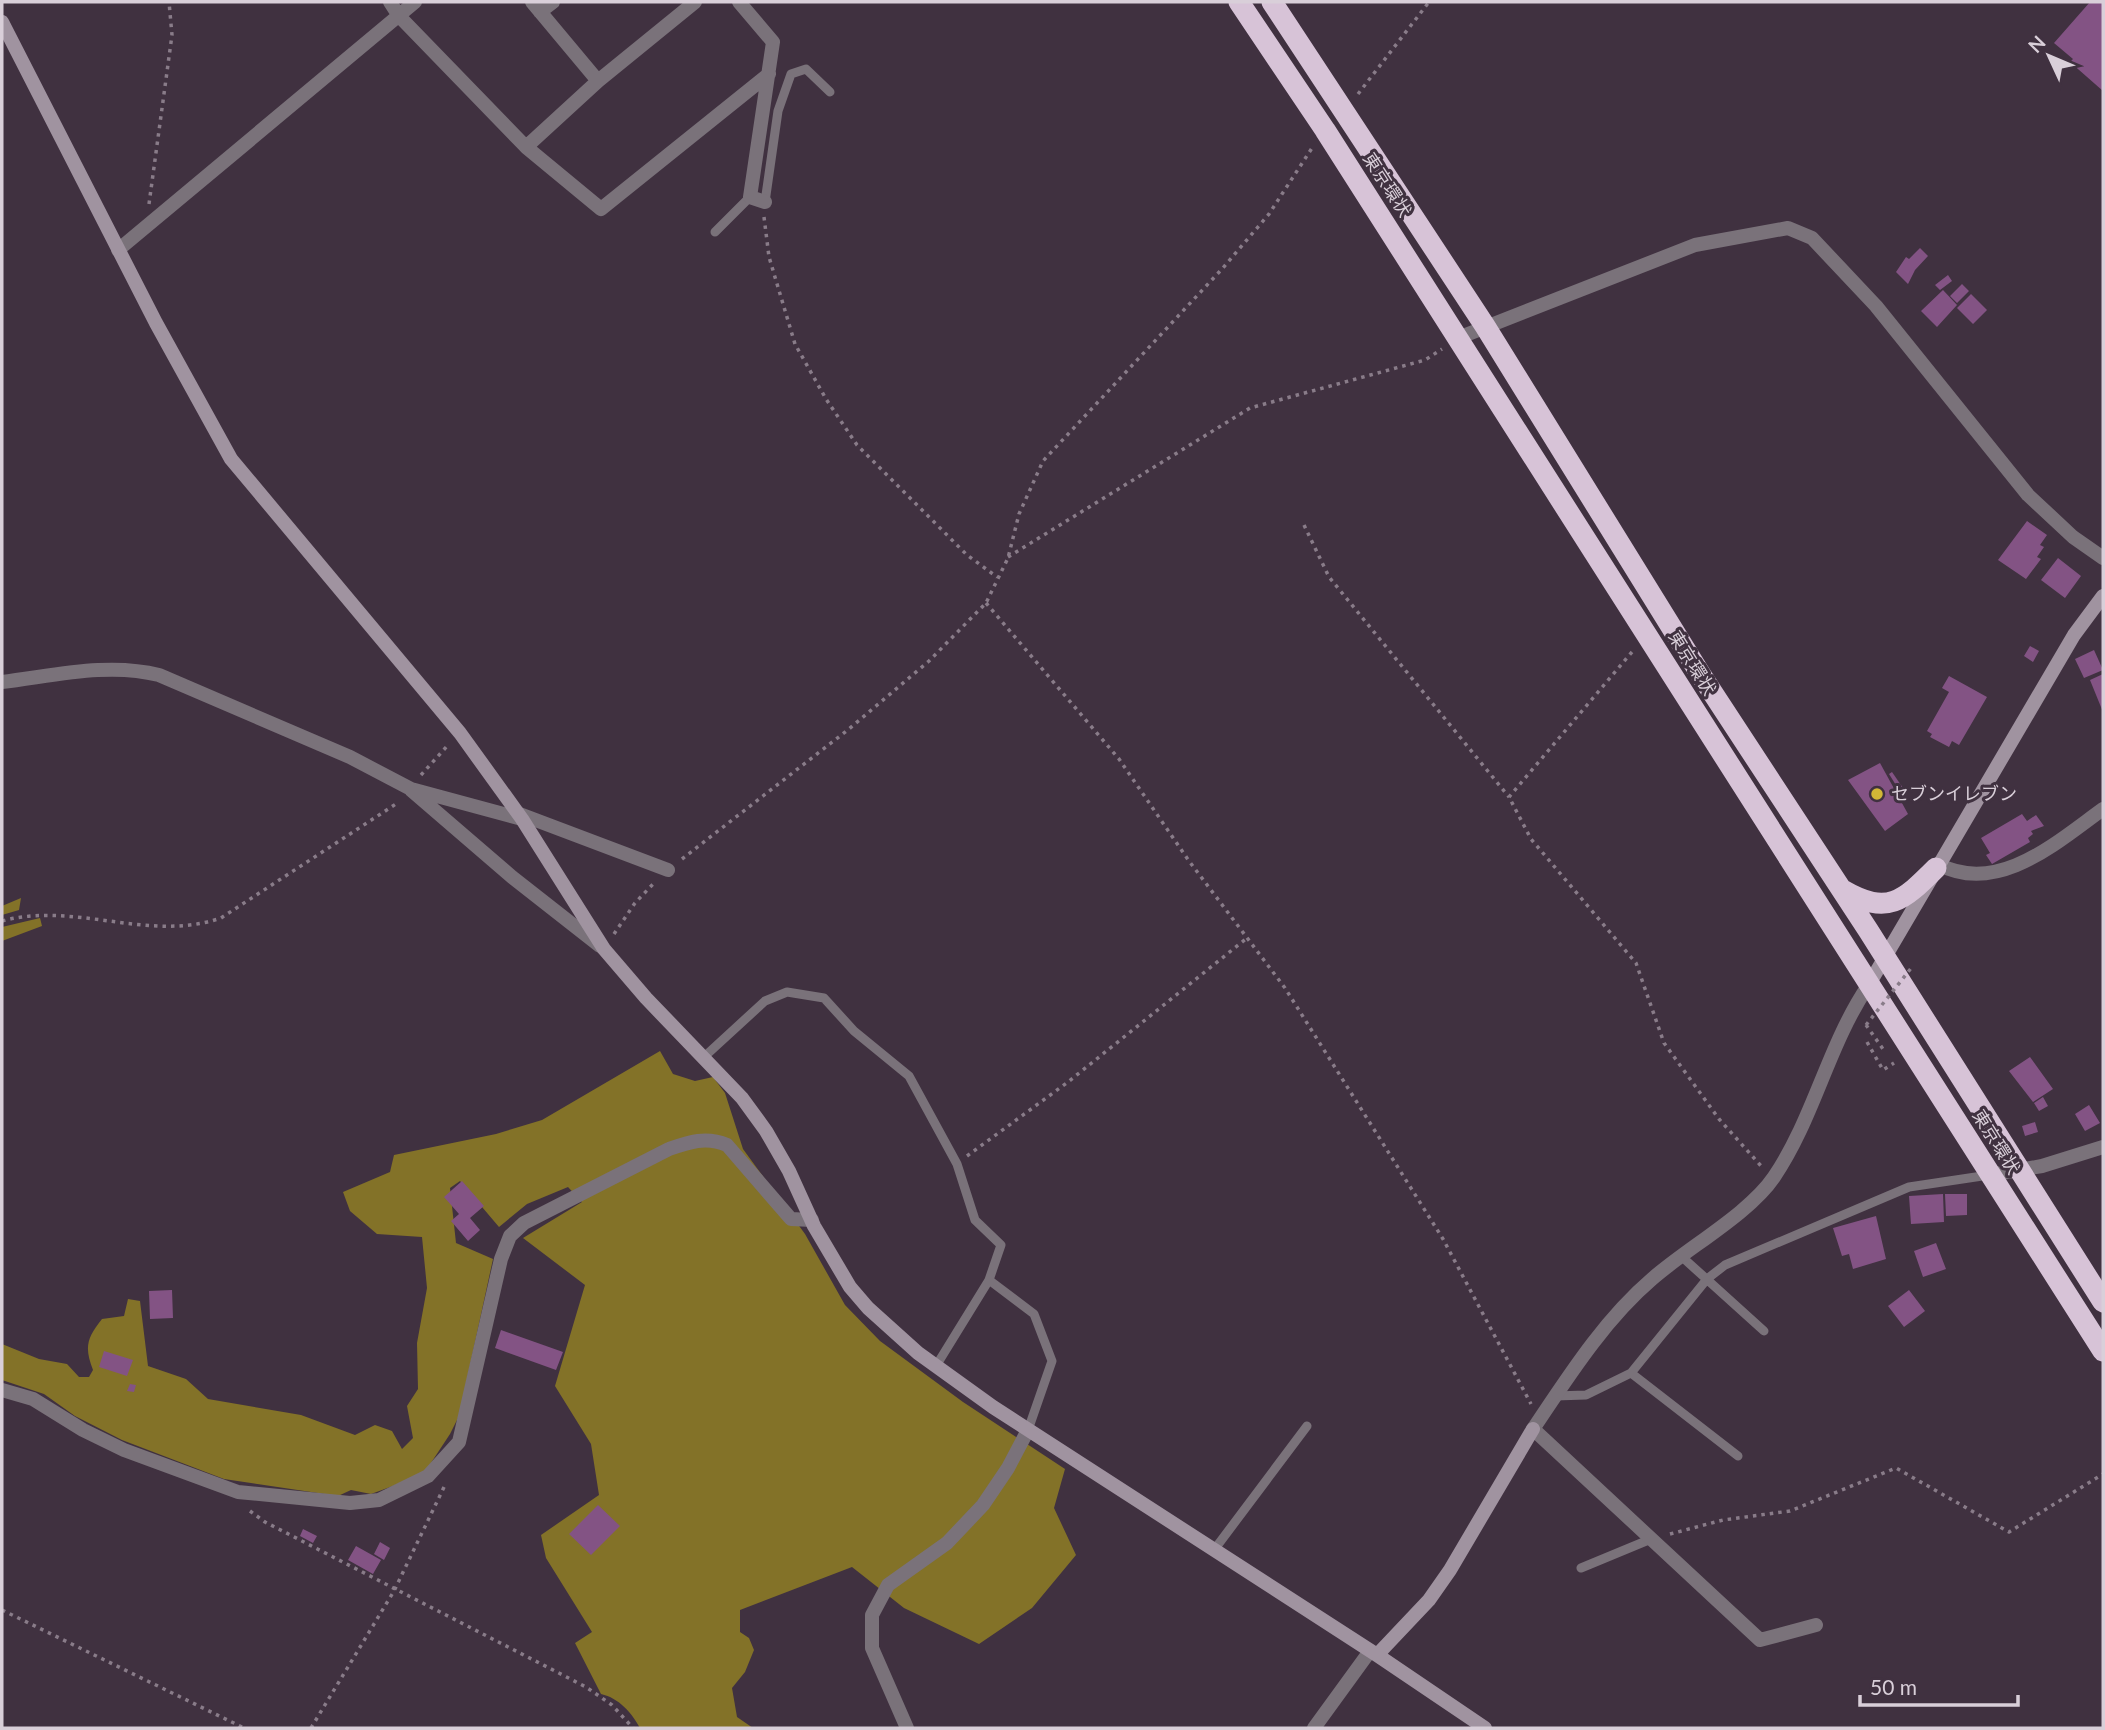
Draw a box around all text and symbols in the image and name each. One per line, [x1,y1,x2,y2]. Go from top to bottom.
north arrow [2014,21,2084,91]
text: N [2023,31,2050,57]
street label: 東京環状 [1359,148,1417,221]
street label: 東京環状 [1664,626,1721,699]
place label: セブンイレブン [1891,782,2017,804]
marker: セブンイレブン [1869,786,1885,802]
street label: 東京環状 [1968,1105,2025,1178]
scale bar [1860,1664,2018,1708]
text: 50 m [1870,1674,1917,1699]

